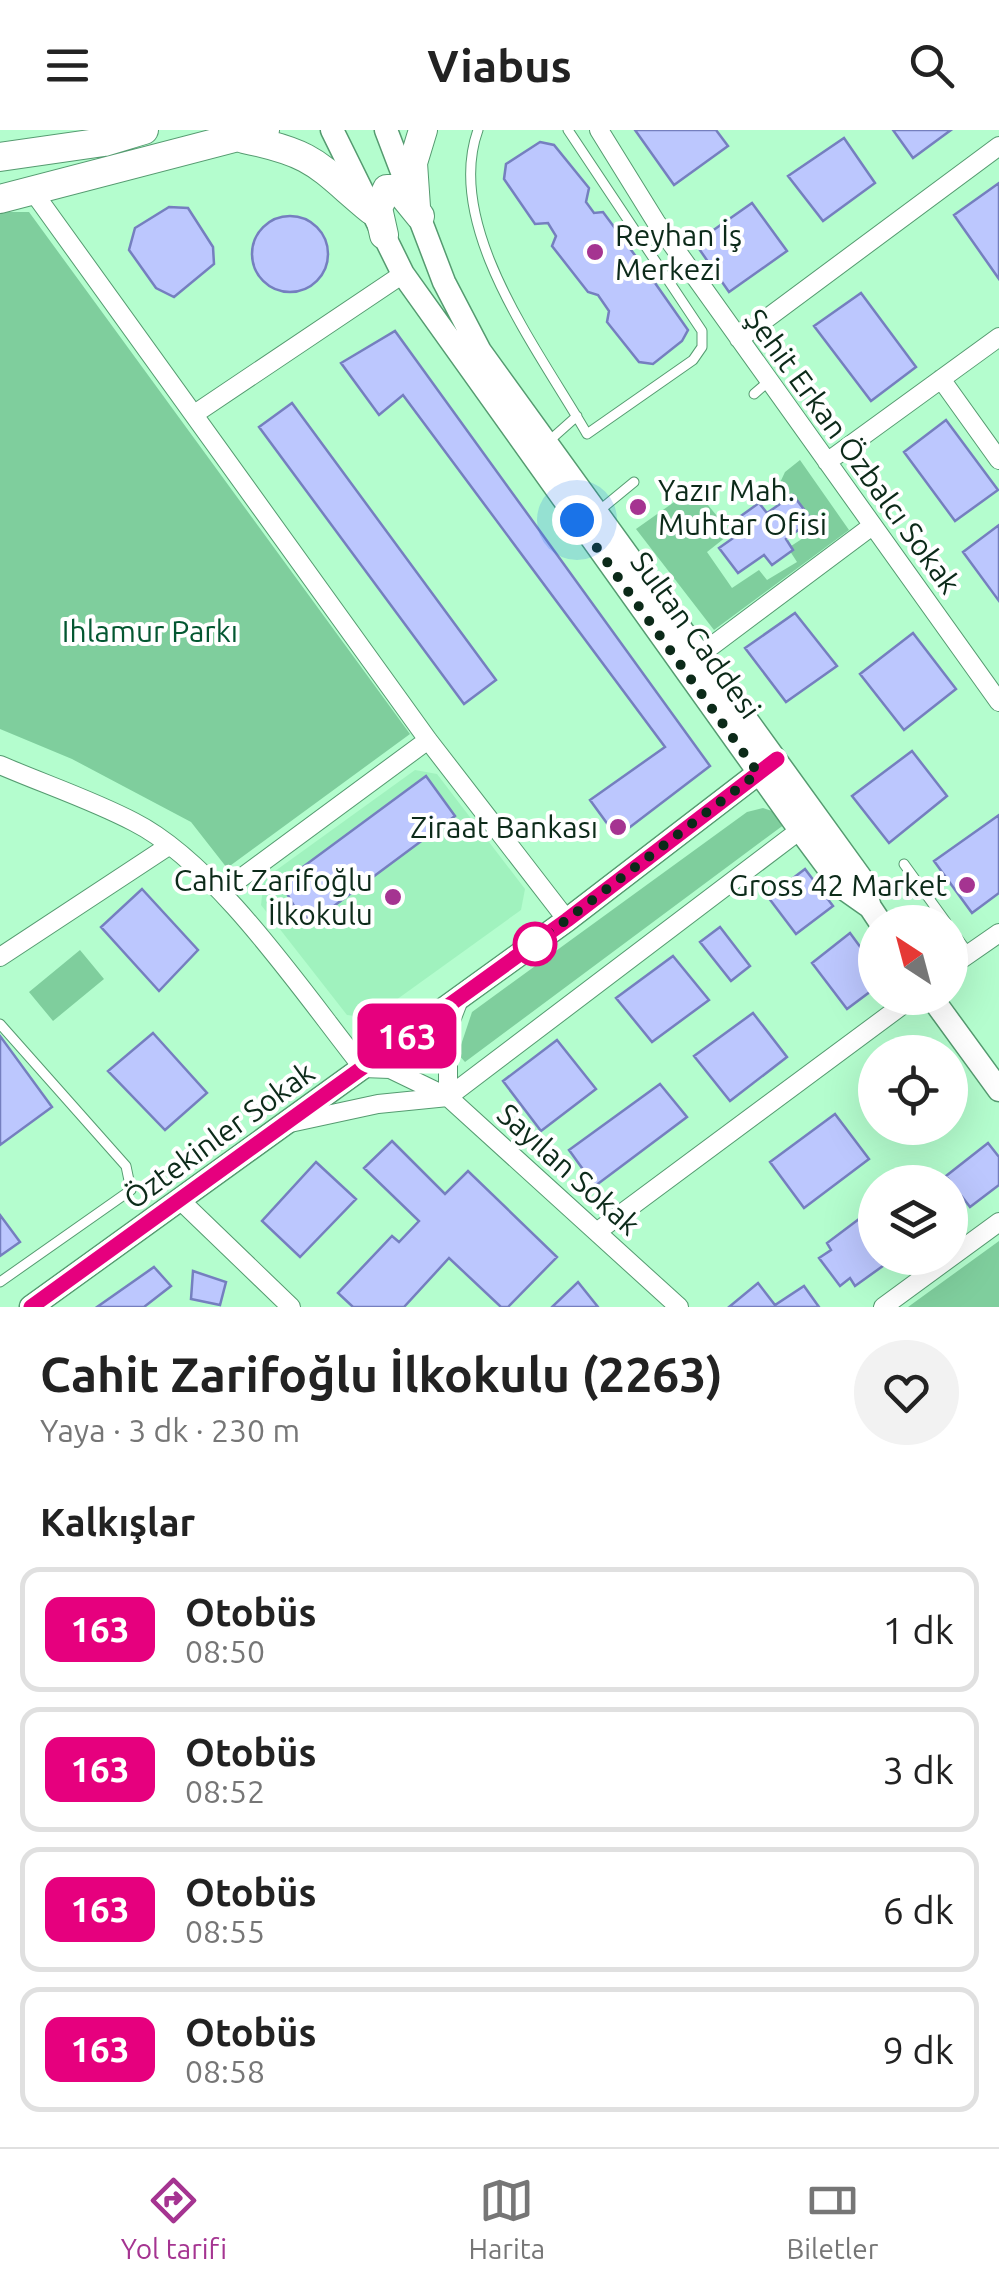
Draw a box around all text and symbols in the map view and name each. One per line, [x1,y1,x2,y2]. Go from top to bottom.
icon: menu [40,38,95,93]
icon: search [904,38,959,93]
text: Viabus [427,40,572,91]
place label: Reyhan İş Merkezi [615,218,742,286]
marker: Reyhan İş Merkezi [584,241,606,263]
street label: Şehit Erkan Özbalcı Sokak [738,302,968,600]
place label: Yazır Mah. Muhtar Ofisi [658,473,827,541]
your location [552,495,602,545]
marker: Yazır Mah. Muhtar Ofisi [627,496,649,518]
street label: Sultan Caddesi [624,545,768,725]
park label: Ihlamur Parkı [62,614,238,648]
place label: Ziraat Bankası [410,810,598,844]
marker: Ziraat Bankası [607,816,629,838]
place label: Cahit Zarifoğlu İlkokulu [174,863,373,931]
place label: Gross 42 Market [729,868,947,902]
marker: Gross 42 Market [956,874,978,896]
marker: Cahit Zarifoğlu İlkokulu [382,886,404,908]
north arrow [858,905,968,1015]
map controls [858,905,968,1275]
unlabelled marker [514,923,556,965]
line badge: 163 [350,1004,464,1068]
text: 163 [377,1016,437,1056]
button: locate [858,1035,968,1145]
street label: Öztekinler Sokak [117,1055,321,1215]
street label: Sayılan Sokak [491,1096,647,1242]
button: layers [858,1165,968,1275]
button: heart [854,1340,959,1445]
text: Cahit Zarifoğlu İlkokulu (2263) [40,1347,723,1401]
text: Yaya · 3 dk · 230 m [40,1412,300,1448]
text: Kalkışlar [40,1501,195,1543]
text: Otobüs [185,1591,317,1633]
text: 163 [70,1609,130,1649]
text: 1 dk [882,1609,954,1651]
text: 08:50 [185,1633,265,1669]
text: Otobüs [185,1731,317,1773]
text: 163 [70,1749,130,1789]
text: 3 dk [882,1749,954,1791]
text: 08:52 [185,1773,265,1809]
text: Otobüs [185,1871,317,1913]
text: 163 [70,1889,130,1929]
text: 6 dk [882,1889,954,1931]
text: 08:55 [185,1913,265,1949]
text: Otobüs [185,2011,317,2053]
text: 163 [70,2029,130,2069]
text: 9 dk [882,2029,954,2071]
text: 08:58 [185,2053,265,2089]
tab: Yol tarifi [121,2173,227,2264]
tab: Harita [468,2173,545,2264]
tab: Biletler [786,2173,878,2264]

